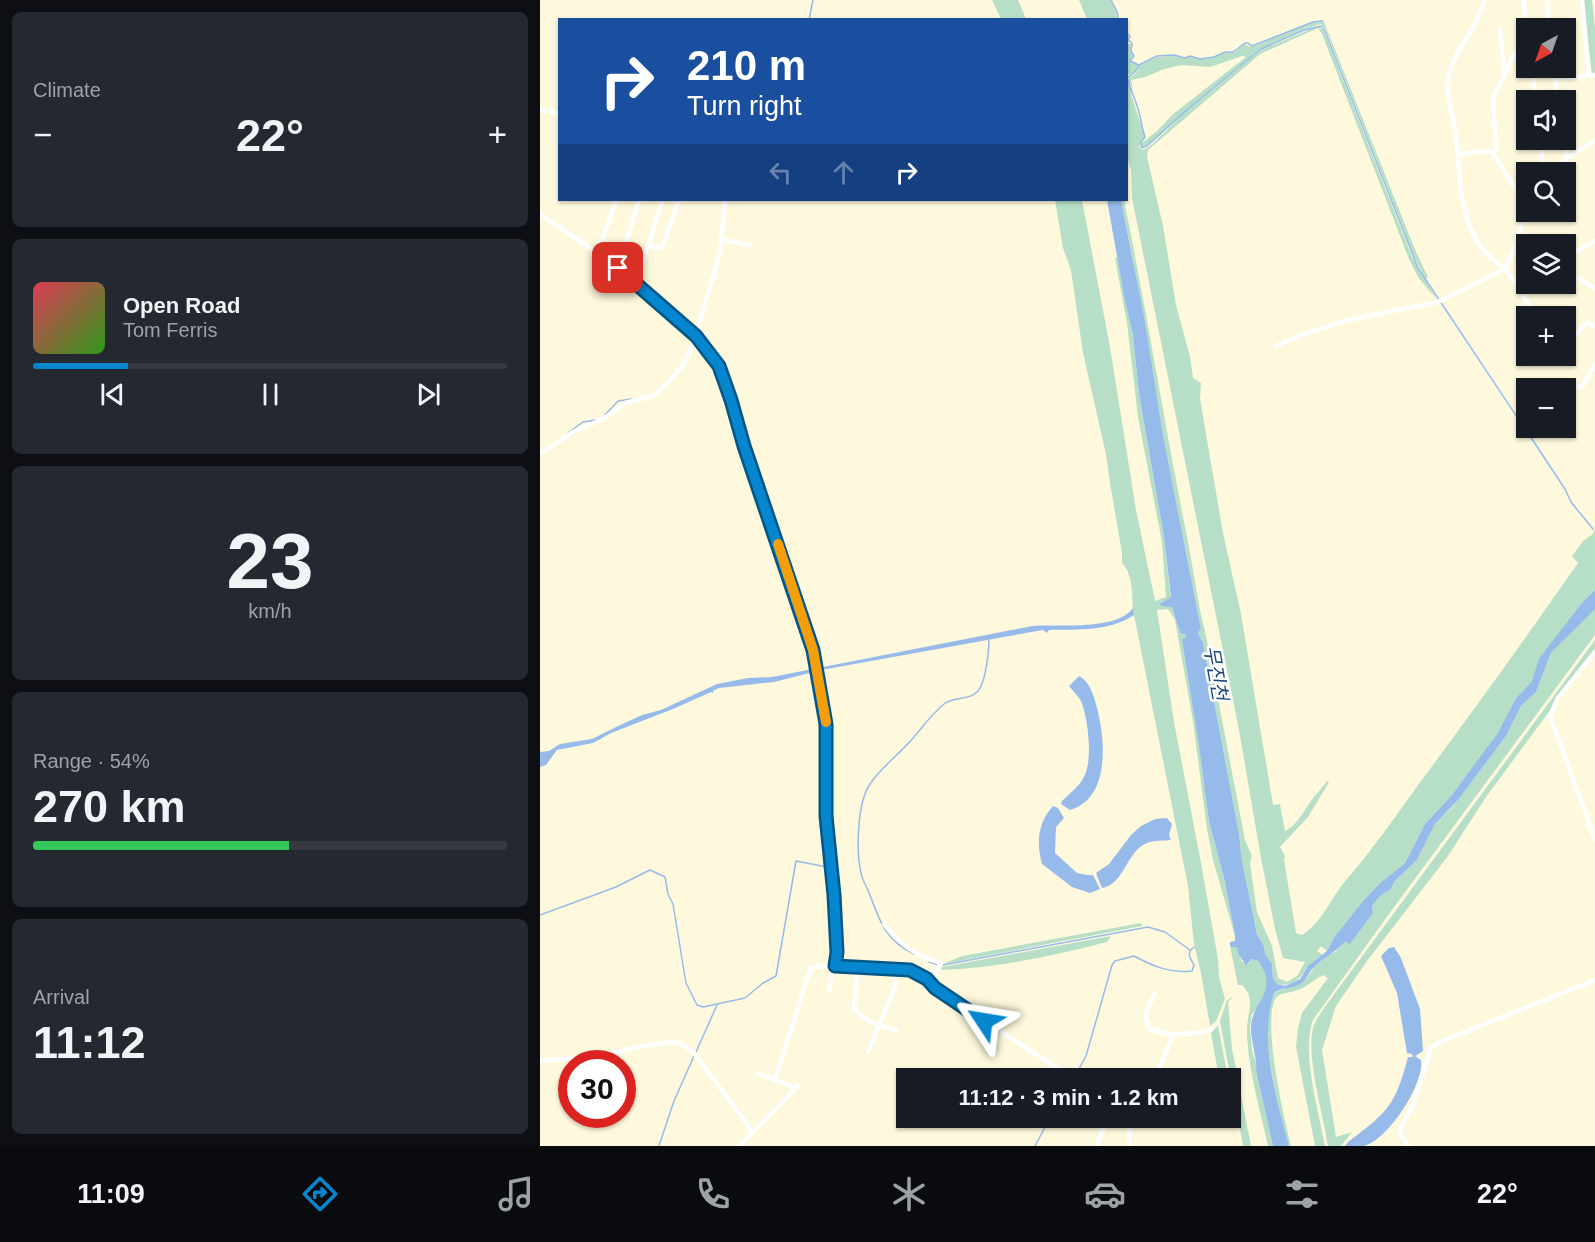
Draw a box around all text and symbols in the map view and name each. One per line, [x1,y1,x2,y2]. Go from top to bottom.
north arrow [1516,18,1576,78]
map controls [1516,18,1576,438]
icon: right [588,42,666,120]
text: 210 m [687,42,806,89]
text: Climate [33,79,101,101]
button: sound [1516,90,1576,150]
text: Turn right [687,91,802,121]
text: 22° [236,110,304,161]
text: − [33,116,52,153]
text: + [488,116,507,153]
icon: left [764,156,797,189]
icon: ahead [827,156,860,189]
icon: right [890,156,923,189]
button: search [1516,162,1576,222]
button: layers [1516,234,1576,294]
pin [592,242,643,293]
icon: arrive [601,251,634,284]
text: Open Road [123,293,240,318]
button: + [1516,306,1576,366]
text: Tom Ferris [123,319,217,341]
icon: previous [96,378,129,411]
icon: pause [254,378,287,411]
icon: next [412,378,445,411]
button: − [1516,378,1576,438]
text: 23 [227,517,313,605]
text: km/h [248,600,292,622]
water label: 무진천 [1200,644,1232,705]
text: Range · 54% [33,750,150,772]
text: 270 km [33,781,186,832]
text: Arrival [33,986,90,1008]
position arrow [952,989,1016,1053]
text: 11:12 [33,1017,146,1068]
speed limit sign: 30 [558,1050,636,1128]
text: 11:12 · 3 min · 1.2 km [958,1085,1179,1110]
icon: directions [299,1173,341,1215]
icon: music [495,1173,537,1215]
icon: phone [692,1173,734,1215]
icon: climate [888,1173,930,1215]
icon: car [1084,1173,1126,1215]
icon: filters [1281,1173,1323,1215]
text: 11:09 [77,1179,145,1209]
text: 22° [1477,1179,1518,1209]

